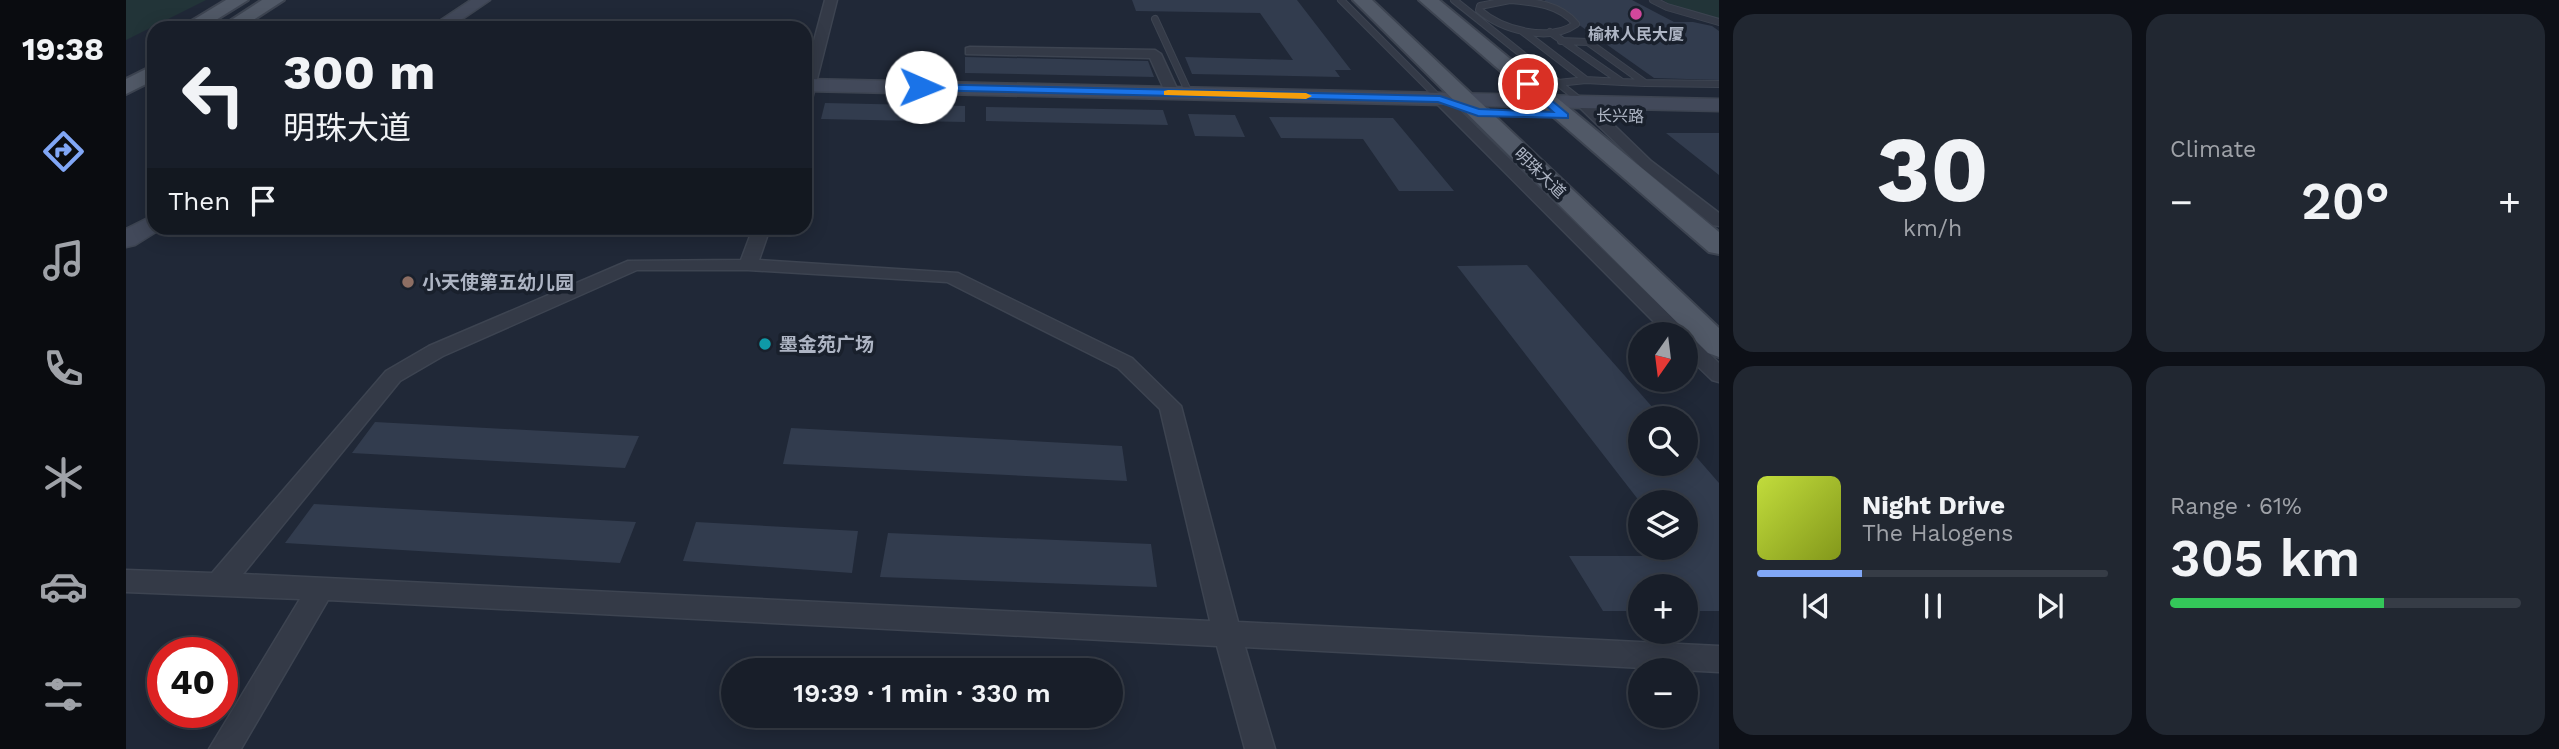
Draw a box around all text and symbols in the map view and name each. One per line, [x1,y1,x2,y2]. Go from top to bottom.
marker: 榆林人民大厦 [1628,6,1644,22]
place label: 榆林人民大厦 [1588,25,1684,44]
text: 19:38 [22,30,104,68]
text: 300 m [283,43,435,101]
icon: left [168,49,259,140]
position arrow [884,50,958,124]
pin [1498,54,1558,114]
icon: arrive [1509,65,1547,103]
street label: 长兴路 [1596,106,1644,126]
text: 明珠大道 [283,109,411,147]
text: 30 [1876,116,1989,223]
icon: directions [39,127,88,176]
text: Climate [2170,136,2256,163]
street label: 明珠大道 [1510,144,1570,202]
text: 20° [2301,171,2390,232]
text: − [2170,180,2193,224]
text: + [2498,180,2521,224]
icon: arrive [244,182,282,220]
text: Then [168,186,230,216]
text: km/h [1903,215,1962,242]
icon: music [39,236,88,285]
place label: 小天使第五幼儿园 [422,271,574,294]
marker: 小天使第五幼儿园 [400,274,416,290]
north arrow [1628,322,1698,392]
map controls [1628,322,1698,728]
place label: 墨金苑广场 [779,333,874,356]
marker: 墨金苑广场 [757,336,773,352]
icon: phone [39,344,88,393]
button: search [1628,406,1698,476]
icon: climate [39,453,88,502]
button: layers [1628,490,1698,560]
text: Night Drive [1862,490,2005,520]
text: Range · 61% [2170,493,2302,520]
text: The Halogens [1862,520,2013,547]
text: 305 km [2170,528,2360,589]
icon: car [39,562,88,611]
button: + [1628,574,1698,644]
icon: previous [1797,587,1835,625]
icon: pause [1914,587,1952,625]
icon: next [2031,587,2069,625]
speed limit sign: 40 [147,637,238,728]
button: − [1628,658,1698,728]
icon: filters [39,670,88,719]
text: 19:39 · 1 min · 330 m [793,678,1051,708]

